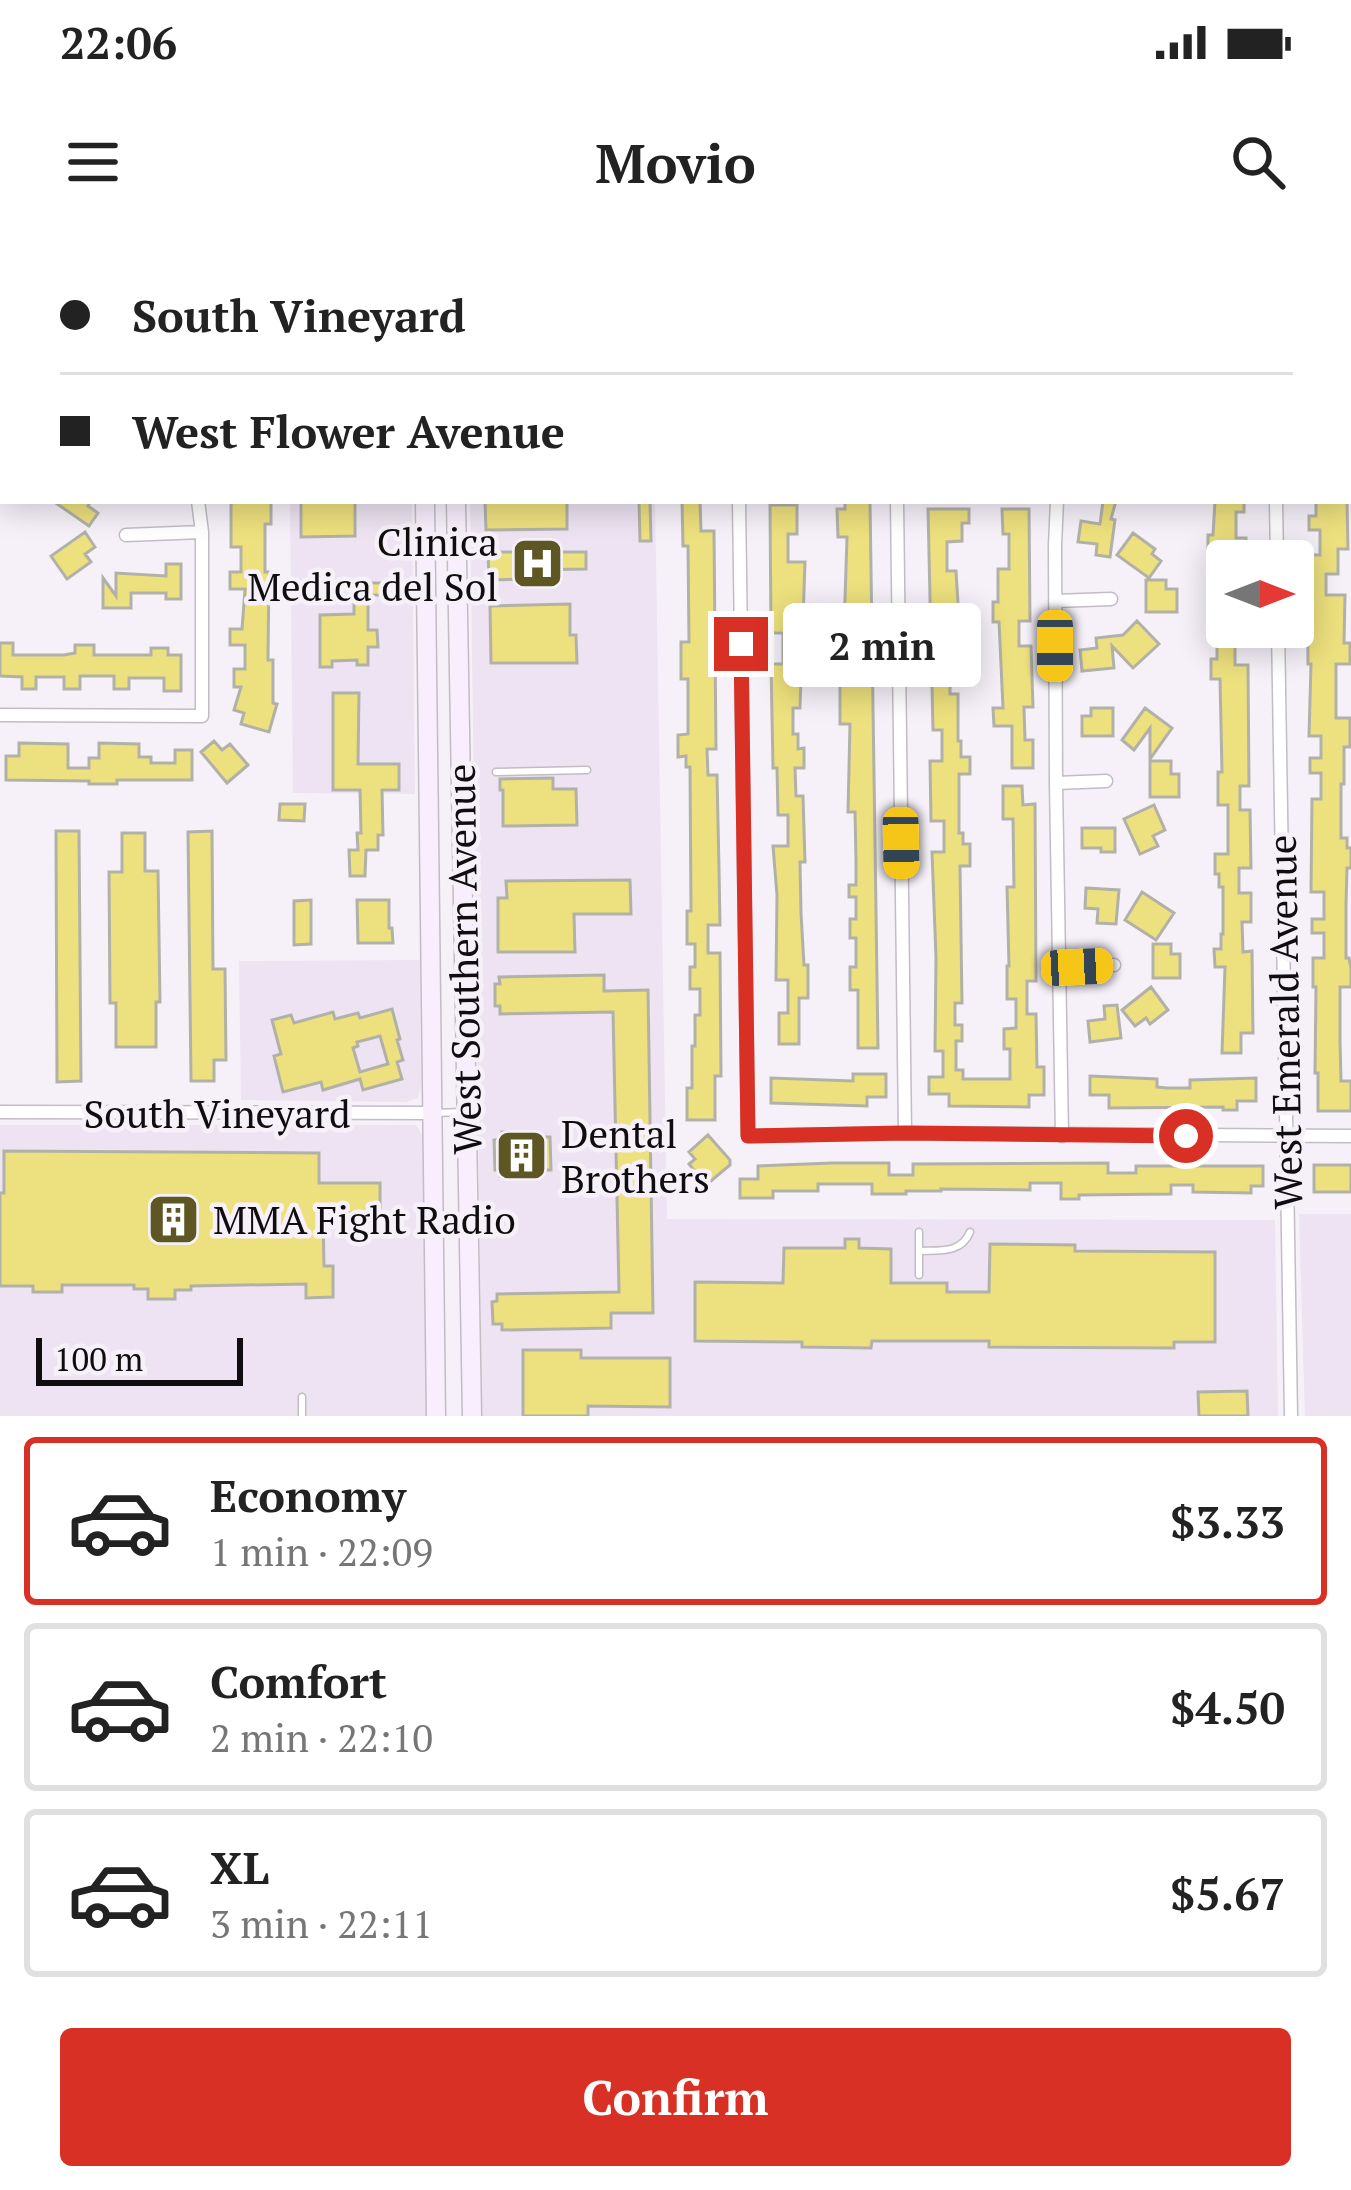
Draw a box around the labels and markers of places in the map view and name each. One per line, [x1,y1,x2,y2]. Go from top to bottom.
place label: Clinica Medica del Sol [247,515,498,612]
hospital icon: Clinica Medica del Sol [509,535,565,591]
place label: Dental Brothers [561,1107,710,1204]
building icon: Dental Brothers [494,1127,550,1183]
building icon: MMA Fight Radio [146,1191,202,1247]
place label: MMA Fight Radio [213,1193,516,1245]

